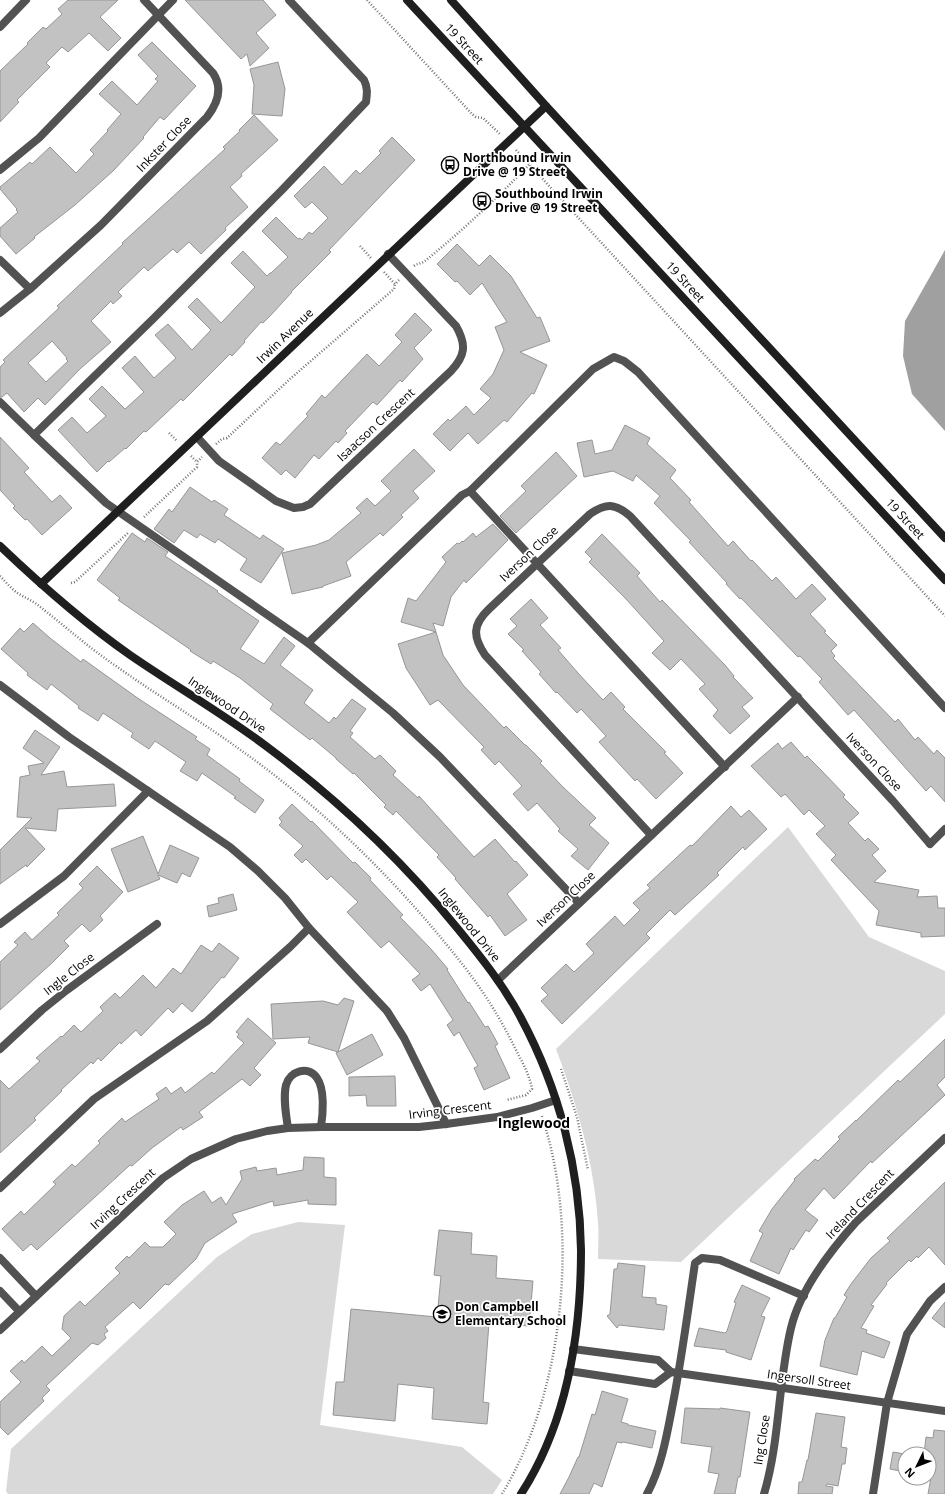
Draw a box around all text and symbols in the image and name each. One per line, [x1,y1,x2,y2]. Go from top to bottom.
street label: 19 Street [441,19,488,68]
street label: Inkster Close [133,112,195,175]
place label: Northbound Irwin Drive @ 19 Street [463,149,571,180]
bus stop icon: Northbound Irwin Drive @ 19 Street [440,155,460,175]
place label: Southbound Irwin Drive @ 19 Street [495,185,603,216]
bus stop icon: Southbound Irwin Drive @ 19 Street [472,191,492,211]
street label: 19 Street [662,257,709,306]
street label: Irwin Avenue [253,304,317,367]
street label: Isaacson Crescent [333,384,418,465]
street label: 19 Street [882,494,929,543]
street label: Iverson Close [496,522,562,585]
street label: Inglewood Drive [185,672,270,737]
street label: Iverson Close [843,729,906,795]
street label: Iverson Close [533,867,599,930]
street label: Inglewood Drive [434,884,505,965]
street label: Ingle Close [40,948,98,999]
street label: Irving Crescent [408,1096,492,1123]
district label: Inglewood [498,1113,570,1132]
street label: Irving Crescent [86,1164,159,1233]
street label: Ireland Crescent [822,1165,898,1242]
place label: Don Campbell Elementary School [455,1298,566,1329]
school or university icon: Don Campbell Elementary School [432,1304,452,1324]
street label: Ingersoll Street [766,1365,852,1394]
street label: Ing Close [749,1413,774,1466]
north arrow [897,1446,937,1486]
text: N [901,1465,918,1482]

